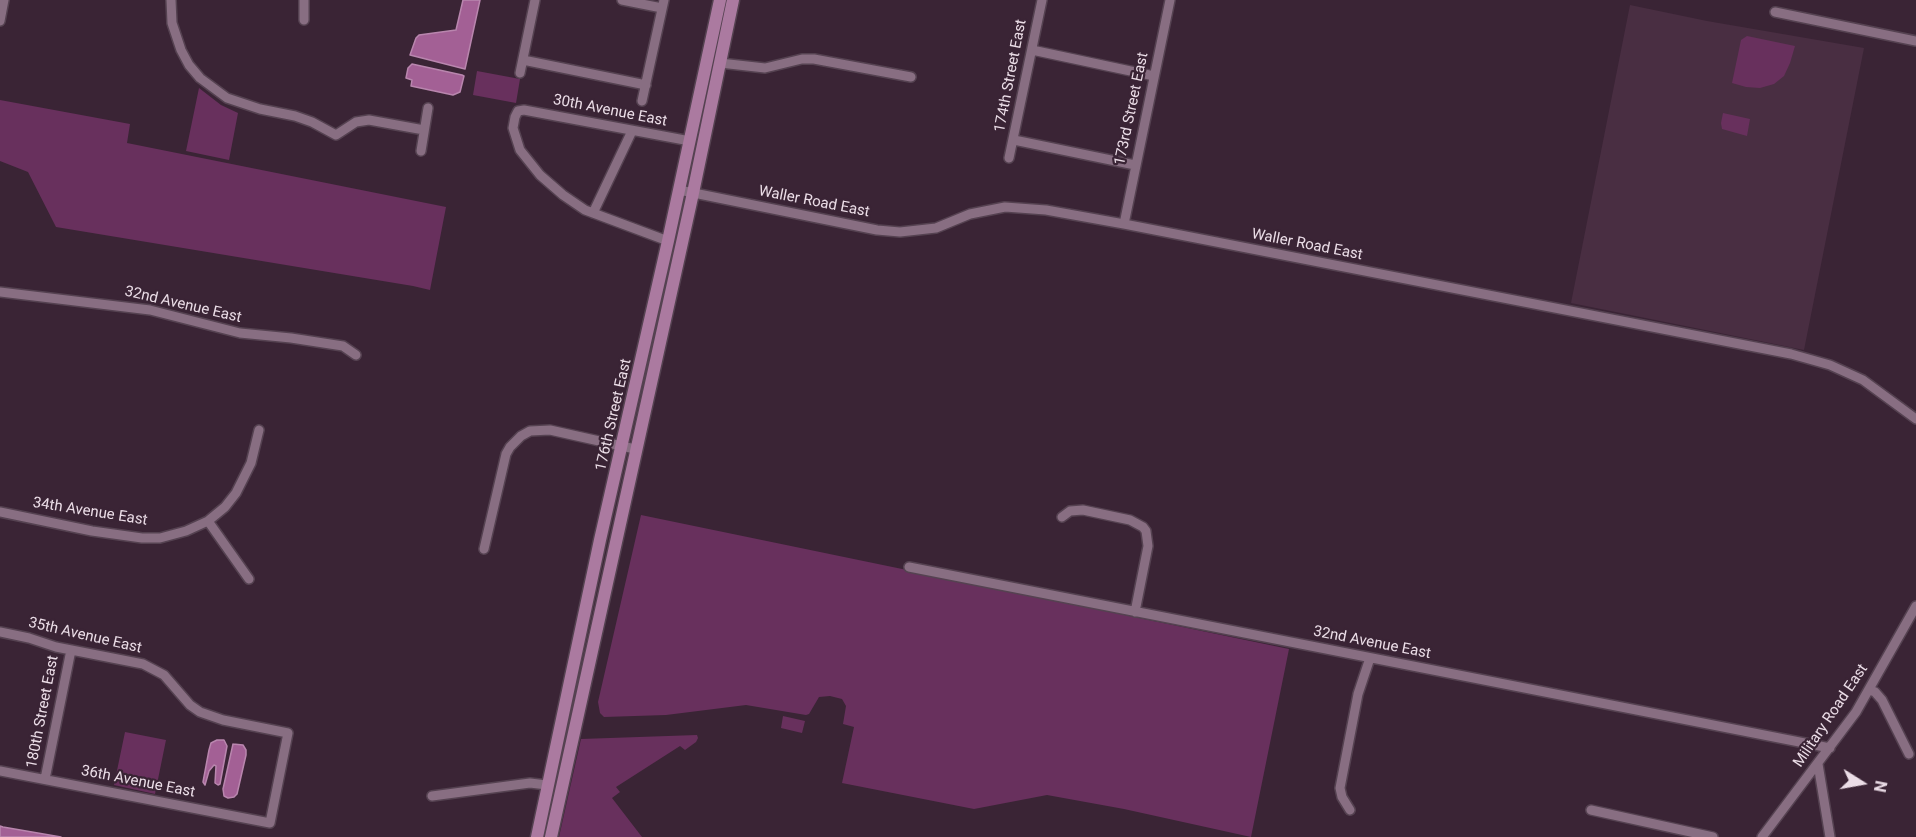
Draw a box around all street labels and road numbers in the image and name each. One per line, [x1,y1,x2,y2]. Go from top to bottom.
street label: 174th Street East [991,18,1031,134]
street label: 173rd Street East [1111,51,1153,167]
street label: 30th Avenue East [551,91,669,131]
street label: Waller Road East [757,182,871,222]
street label: Waller Road East [1250,225,1364,265]
street label: 32nd Avenue East [123,283,243,327]
street label: 176th Street East [592,357,636,473]
street label: 34th Avenue East [31,494,149,530]
street label: 35th Avenue East [27,614,143,658]
street label: 32nd Avenue East [1312,623,1432,663]
street label: 180th Street East [23,654,63,770]
street label: Military Road East [1790,661,1872,771]
street label: 36th Avenue East [79,762,197,802]

